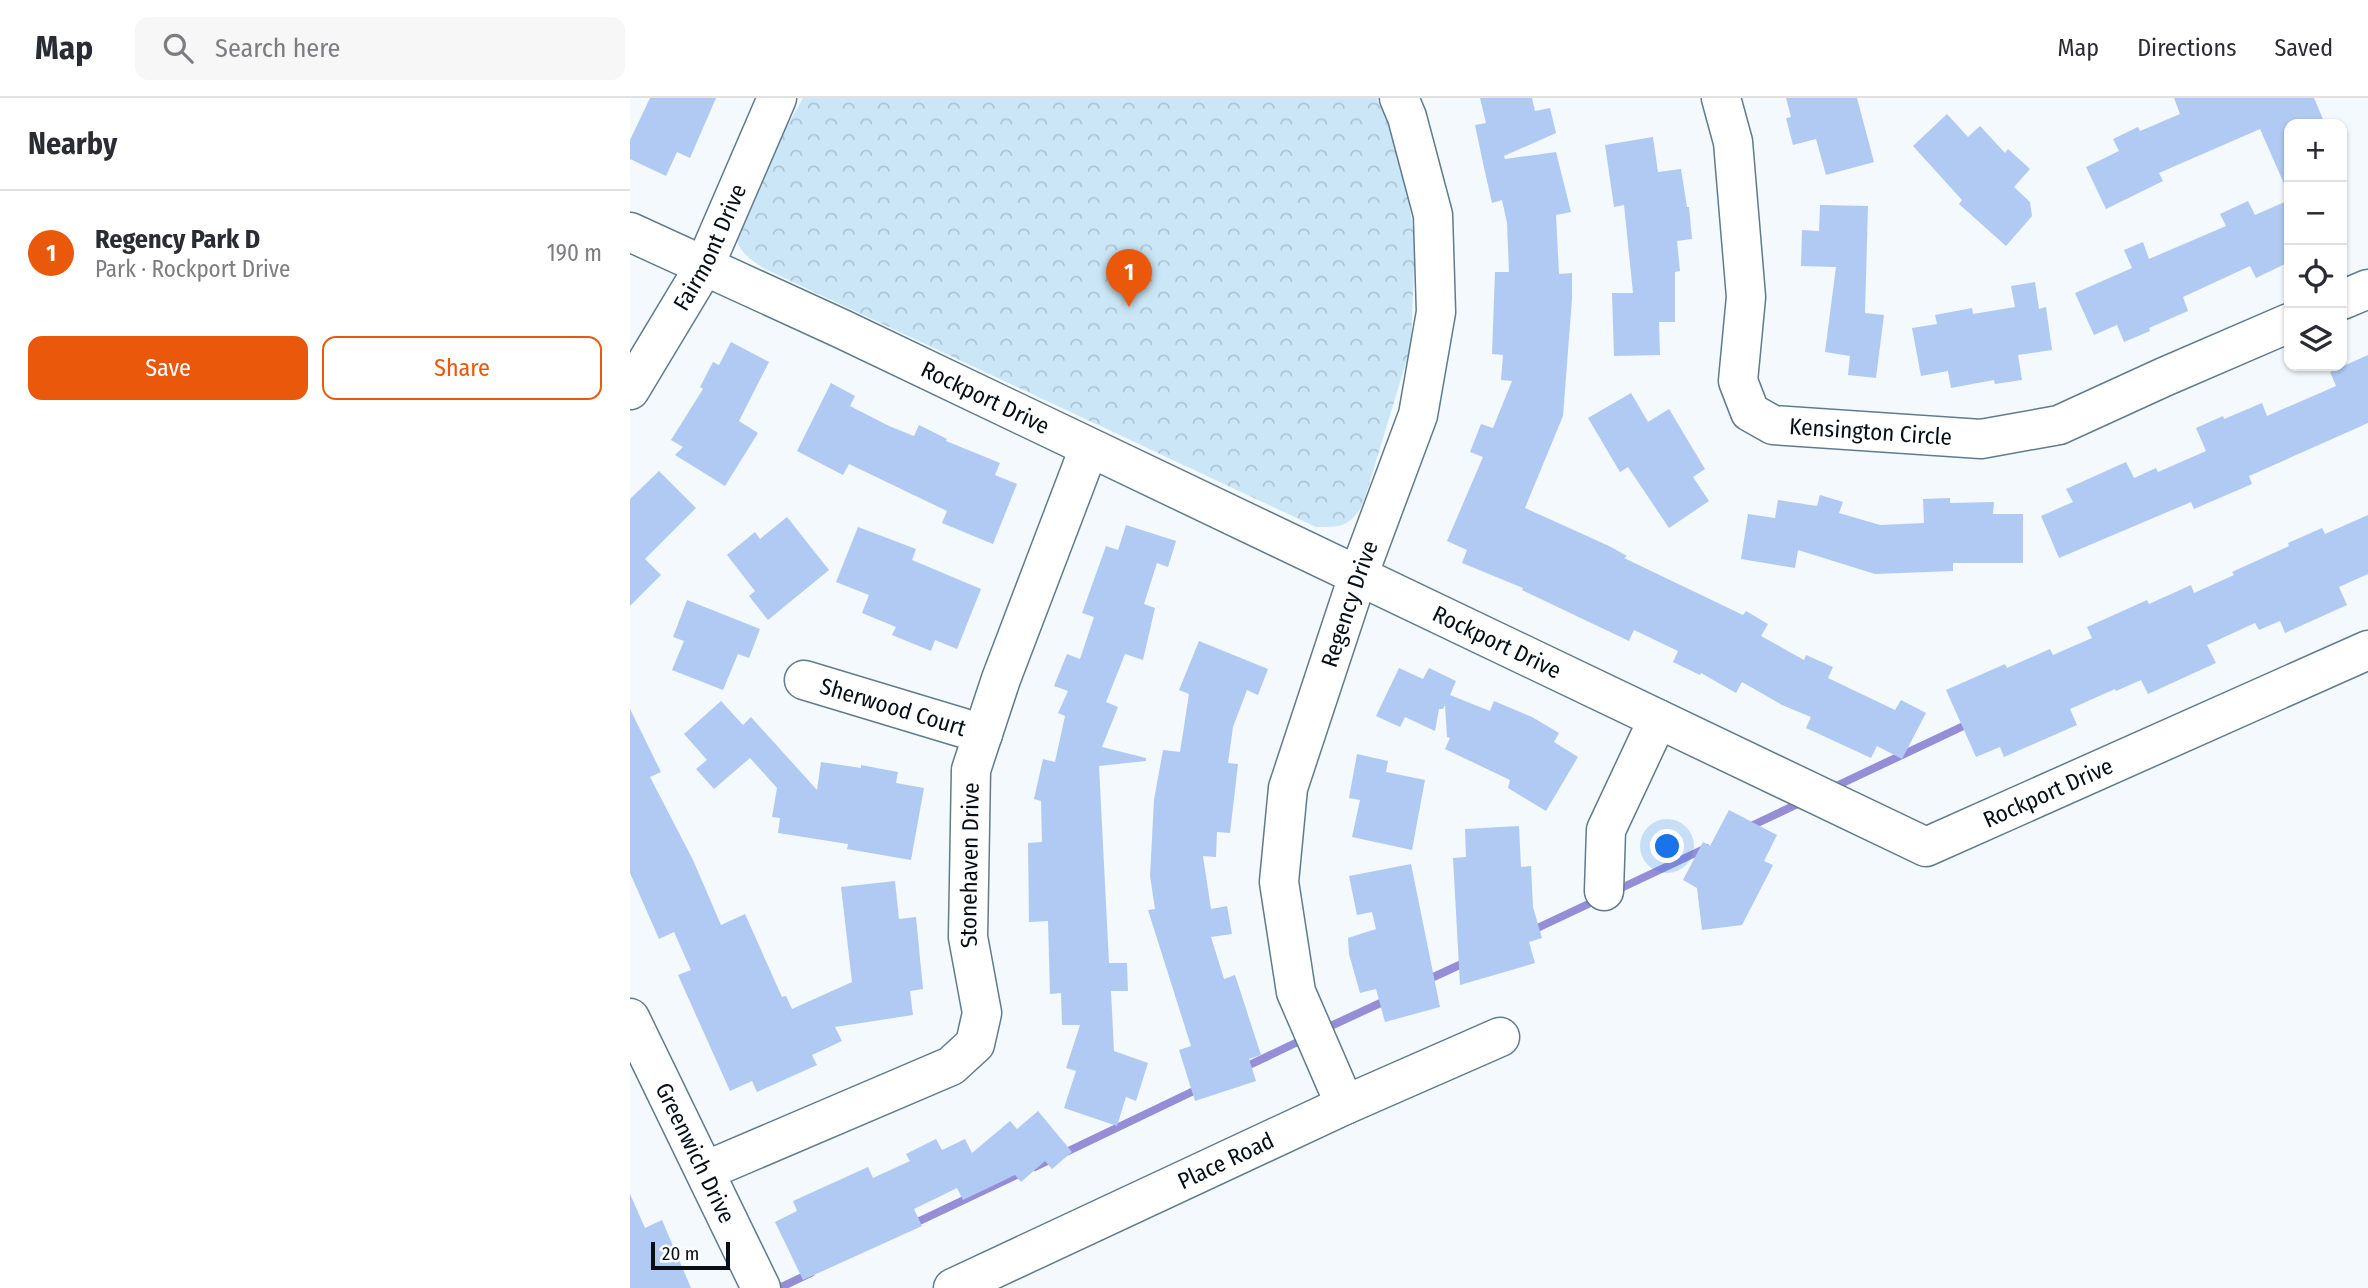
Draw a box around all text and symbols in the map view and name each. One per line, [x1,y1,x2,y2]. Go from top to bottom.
search box [135,17,625,80]
text: Map [35,28,93,68]
icon: search [159,29,197,67]
text: Search here [215,33,340,64]
text: Map [2058,34,2099,62]
text: Directions [2137,34,2236,62]
text: Saved [2274,34,2333,62]
map controls [2284,119,2347,371]
button: + [2284,119,2347,182]
text: Nearby [28,126,117,162]
street label: Fairmont Drive [667,180,752,316]
button: − [2284,182,2347,245]
text: Regency Park D [95,224,260,255]
text: 1 [46,239,56,267]
text: 190 m [547,239,602,267]
button: locate [2284,245,2347,308]
pin: 1 [1106,249,1152,307]
text: Park · Rockport Drive [95,255,290,283]
button: layers [2284,308,2347,371]
button: Save [28,336,308,400]
button: Share [322,336,602,400]
street label: Rockport Drive [917,355,1054,440]
street label: Kensington Circle [1788,412,1953,451]
street label: Regency Drive [1315,537,1384,671]
street label: Rockport Drive [1428,599,1566,685]
street label: Sherwood Court [817,672,970,742]
street label: Rockport Drive [1979,752,2117,834]
street label: Stonehaven Drive [954,782,985,950]
your location [1650,829,1684,863]
street label: Greenwich Drive [650,1078,741,1228]
street label: Place Road [1173,1126,1278,1195]
scale bar [651,1239,730,1271]
text: 20 m [662,1242,699,1265]

